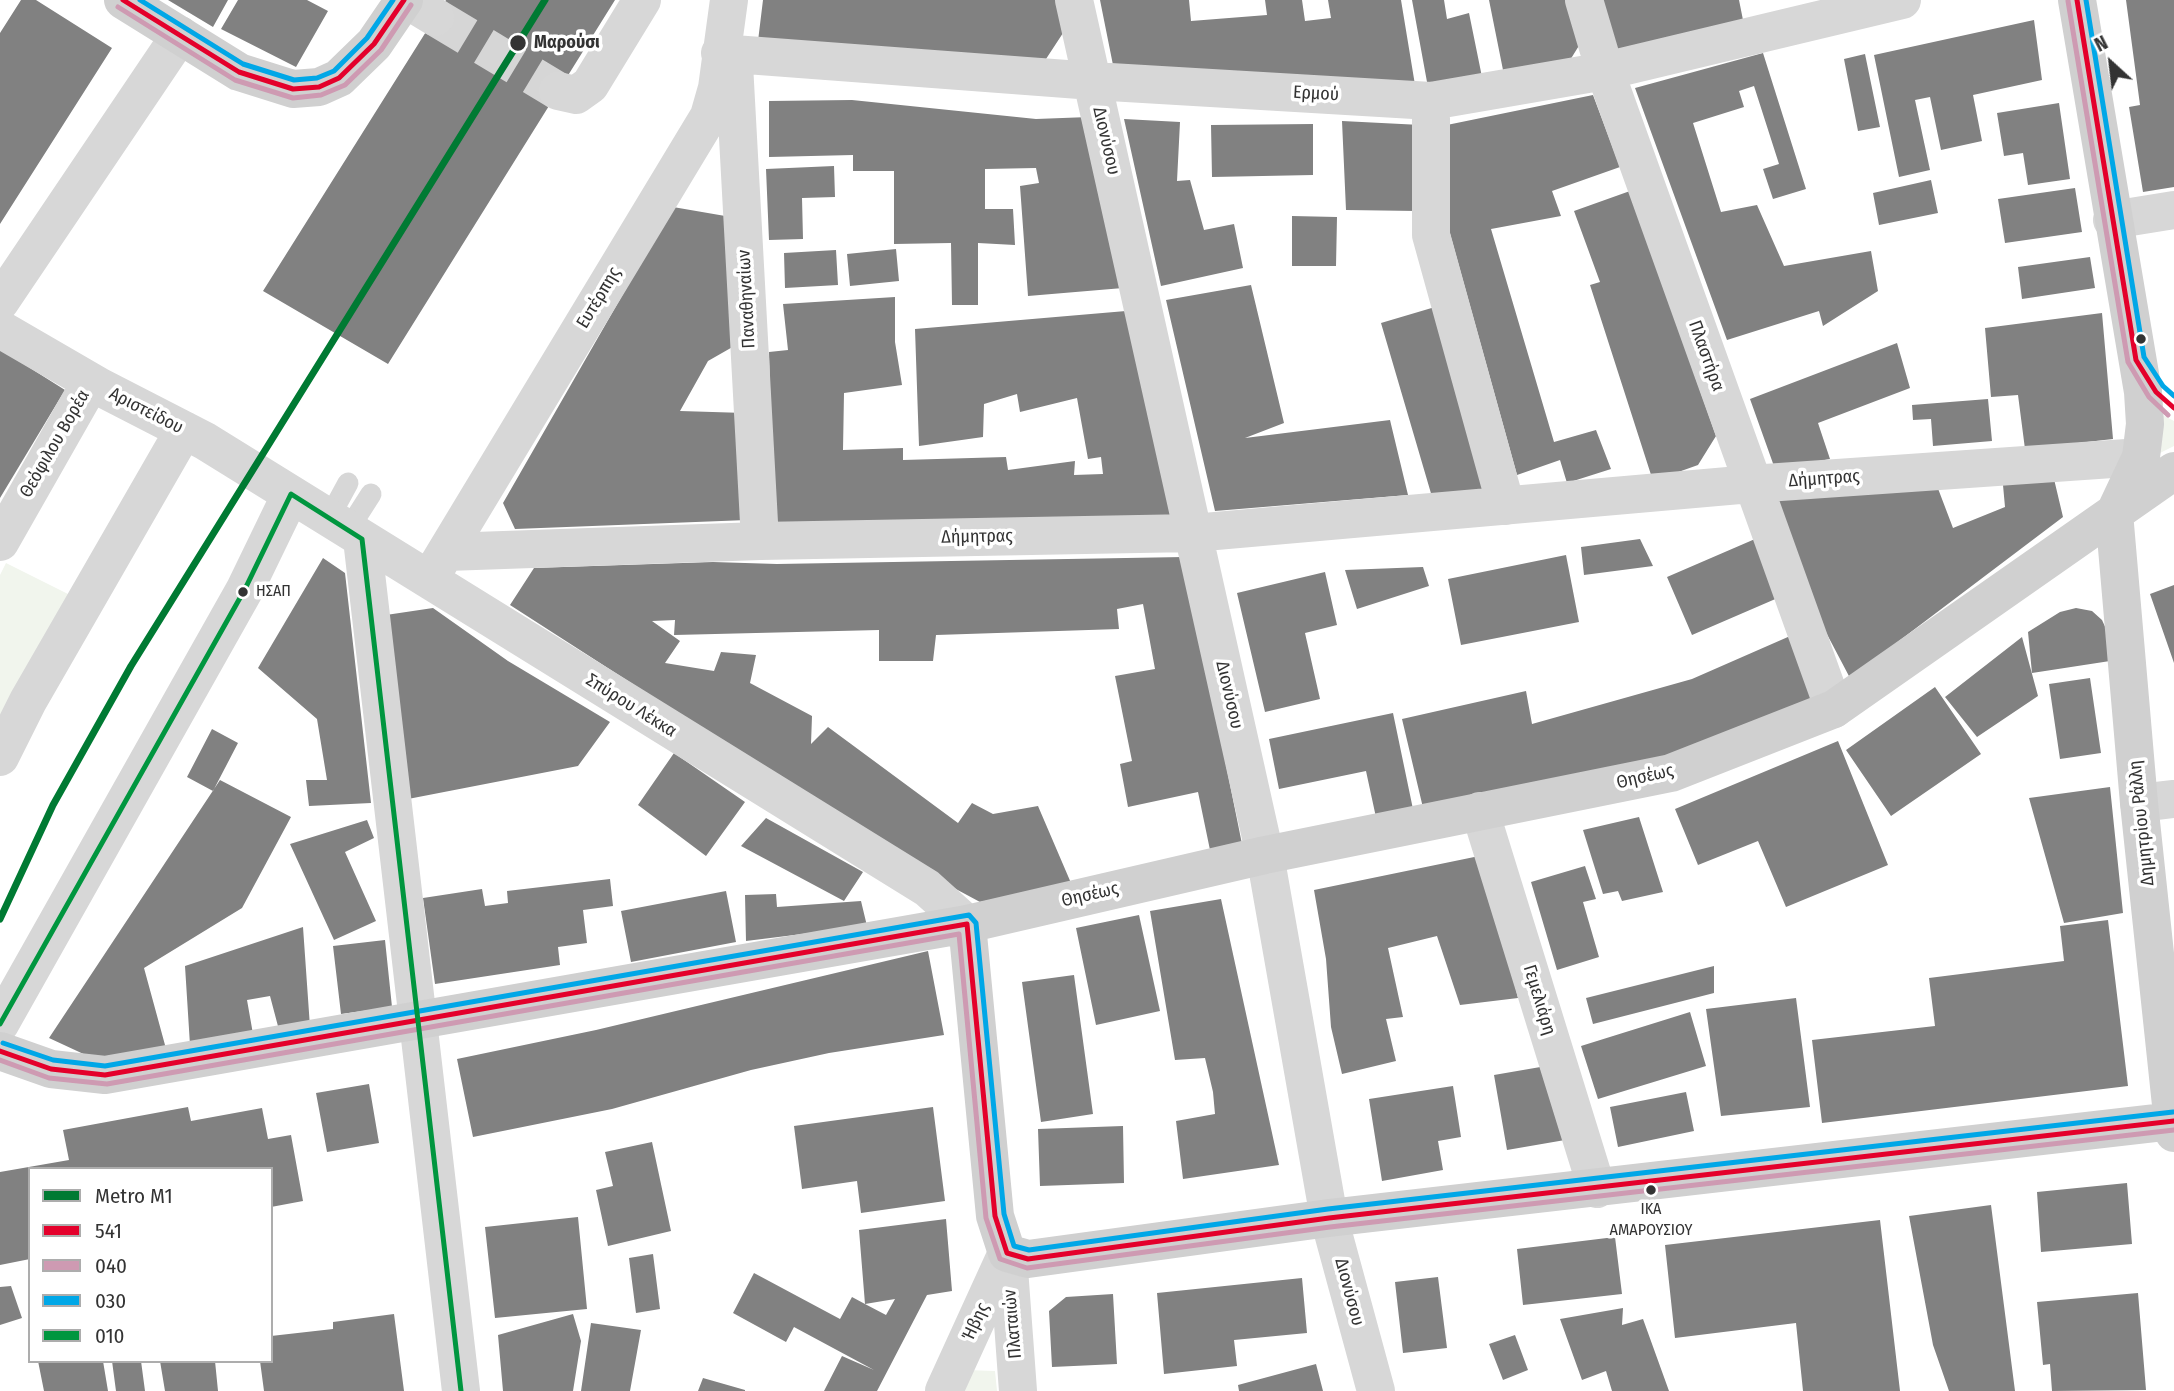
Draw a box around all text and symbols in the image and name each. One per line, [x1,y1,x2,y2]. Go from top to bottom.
north arrow [2076,28,2146,98]
text: N [2091,31,2112,57]
place label: Μαρούσι [534,32,600,54]
marker: Μαρούσι [508,33,528,53]
street label: Ερμού [1292,82,1340,106]
street label: Διονύσου [1088,105,1124,177]
street label: Παναθηναίων [734,249,760,349]
street label: Ευτέρπης [572,263,626,333]
street label: Πλαστήρα [1683,318,1729,394]
unlabelled marker [2134,332,2148,346]
street label: Αριστείδου [105,383,187,439]
street label: Θεόφιλου Βορέα [15,386,95,502]
street label: Δήμητρας [1788,466,1860,492]
street label: Δήμητρας [941,526,1013,548]
place label: ΗΣΑΠ [256,582,291,602]
marker: ΗΣΑΠ [236,585,250,599]
street label: Διονύσου [1211,659,1247,731]
street label: Σπύρου Λέκκα [582,670,680,742]
street label: Δημητρίου Ράλλη [2125,759,2159,887]
street label: Θησέως [1614,760,1676,794]
street label: Θησέως [1059,878,1121,912]
street label: Γεμελιάρη [1518,962,1560,1038]
legend [28,1167,273,1363]
text: Metro Μ1 [95,1183,173,1209]
marker: ΙΚΑ ΑΜΑΡΟΥΣΙΟΥ [1644,1183,1658,1197]
place label: ΙΚΑ ΑΜΑΡΟΥΣΙΟΥ [1609,1200,1693,1238]
text: 541 [95,1218,122,1244]
text: 040 [95,1253,127,1279]
street label: Διονύσου [1330,1256,1368,1328]
text: 030 [95,1288,126,1314]
street label: Πλαταιών [999,1288,1027,1360]
street label: Ήβης [958,1300,994,1344]
text: 010 [95,1323,125,1349]

